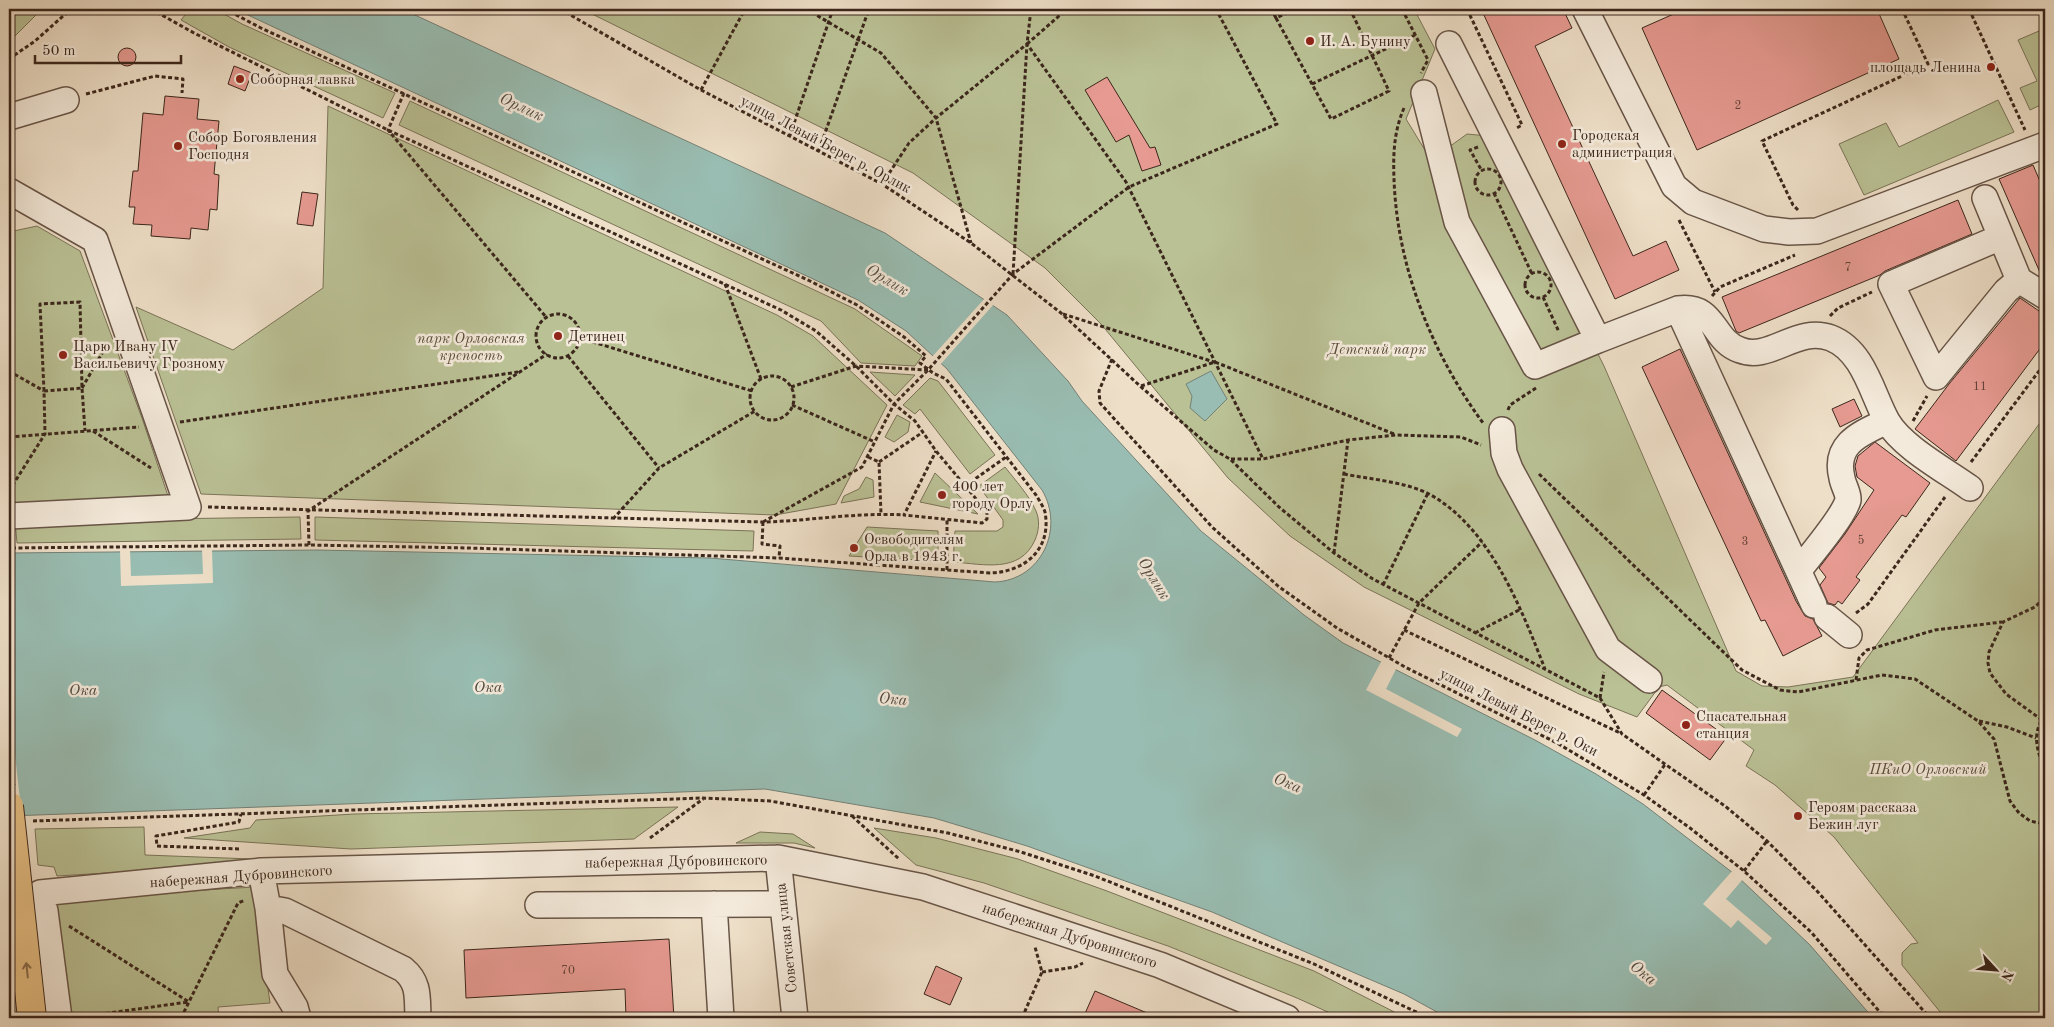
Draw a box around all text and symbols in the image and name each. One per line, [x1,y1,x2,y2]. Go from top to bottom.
scale bar [35,32,181,64]
marker: И. А. Бунину [1304,35,1316,47]
place label: И. А. Бунину [1320,35,1411,50]
text: 50 m [42,44,76,59]
place label: площадь Ленина [1870,61,1982,76]
marker: площадь Ленина [1985,61,1997,73]
marker: Соборная лавка [234,73,246,85]
place label: Соборная лавка [250,73,355,88]
water label: Орлик [497,91,546,125]
street label: улица Левый Берег р. Орлик [737,94,914,197]
house number: 2 [1735,100,1741,112]
place label: Городская администрация [1572,129,1673,161]
place label: Собор Богоявления Господня [188,131,317,163]
marker: Городская администрация [1556,138,1568,150]
marker: Собор Богоявления Господня [172,140,184,152]
water label: Орлик [863,262,911,300]
house number: 7 [1845,262,1851,274]
marker: Детинец [552,330,564,342]
place label: Детинец [568,330,625,345]
park label: парк Орловская крепость [417,332,525,364]
place label: Царю Ивану IV Васильевичу Грозному [73,340,226,372]
park label: Детский парк [1326,343,1426,358]
marker: Царю Ивану IV Васильевичу Грозному [57,349,69,361]
house number: 11 [1973,381,1987,393]
place label: 400 лет городу Орлу [952,480,1033,512]
marker: 400 лет городу Орлу [936,489,948,501]
place label: Освободителям Орла в 1943 г. [864,533,964,565]
house number: 5 [1858,534,1865,547]
house number: 3 [1742,536,1748,548]
marker: Освободителям Орла в 1943 г. [848,542,860,554]
water label: Орлик [1134,555,1172,603]
street label: улица Левый Берег р. Оки [1437,667,1600,760]
water label: Ока [474,680,503,696]
water label: Ока [69,683,98,699]
water label: Ока [878,691,908,709]
place label: Спасательная станция [1696,710,1787,742]
marker: Спасательная станция [1680,719,1692,731]
park label: ПКиО Орловский [1868,763,1987,778]
water label: Ока [1271,771,1304,797]
place label: Героям рассказа Бежин луг [1808,801,1917,833]
marker: Героям рассказа Бежин луг [1792,810,1804,822]
street label: набережная Дубровинского [584,853,768,872]
street label: набережная Дубровинского [149,864,333,891]
street label: Советская улица [774,882,801,994]
street label: набережная Дубровинского [980,901,1159,972]
north arrow [1972,944,2022,994]
water label: Ока [1627,958,1659,989]
one-way arrow [22,962,32,978]
house number: 70 [561,965,575,977]
text: N [1998,967,2015,983]

